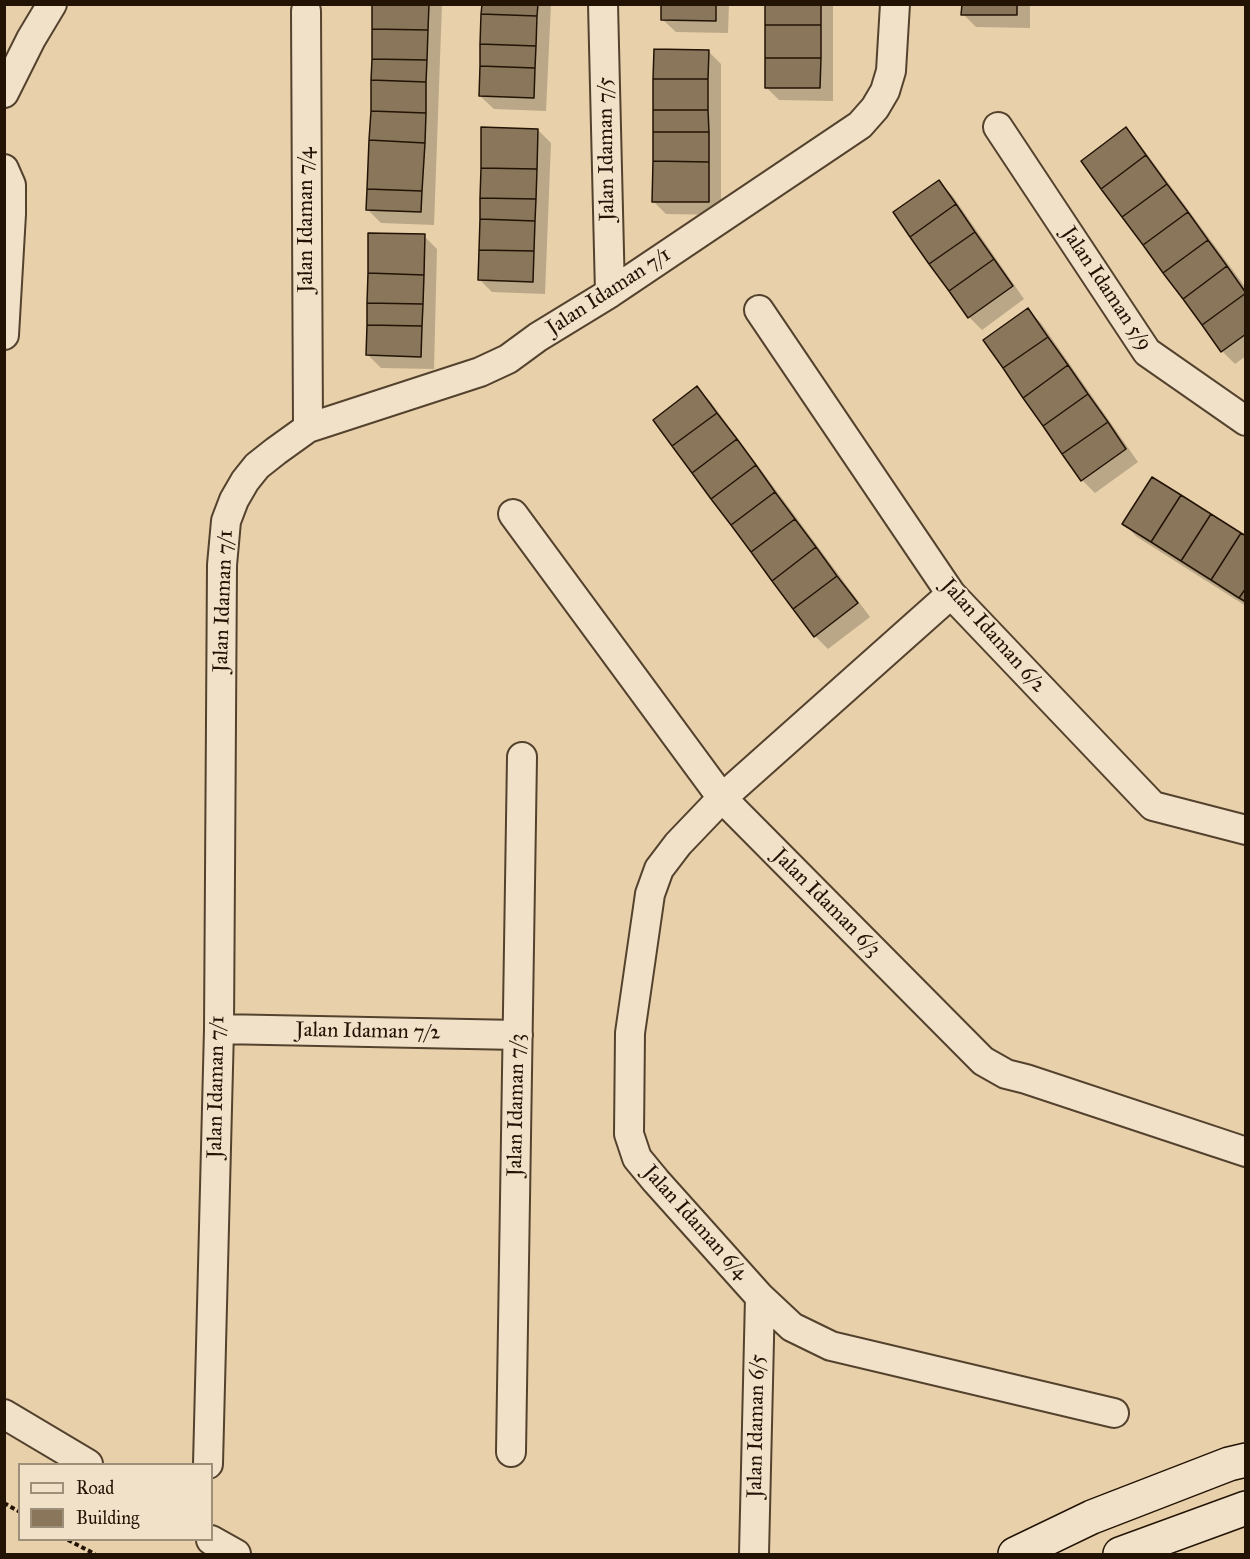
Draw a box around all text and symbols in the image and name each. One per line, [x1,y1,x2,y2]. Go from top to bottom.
street label: Jalan Idaman 7/5 [593,77,621,221]
street label: Jalan Idaman 7/4 [294,147,320,293]
street label: Jalan Idaman 5/9 [1055,222,1157,356]
street label: Jalan Idaman 7/1 [542,243,676,341]
street label: Jalan Idaman 7/1 [209,529,239,673]
street label: Jalan Idaman 6/2 [935,574,1051,698]
street label: Jalan Idaman 6/3 [767,844,885,962]
street label: Jalan Idaman 7/1 [203,1015,231,1159]
street label: Jalan Idaman 7/2 [295,1018,441,1046]
street label: Jalan Idaman 7/3 [503,1033,531,1177]
street label: Jalan Idaman 6/4 [637,1161,753,1285]
street label: Jalan Idaman 6/5 [743,1354,771,1498]
legend [18,1463,213,1541]
text: Road [76,1477,114,1499]
text: Building [76,1507,139,1529]

